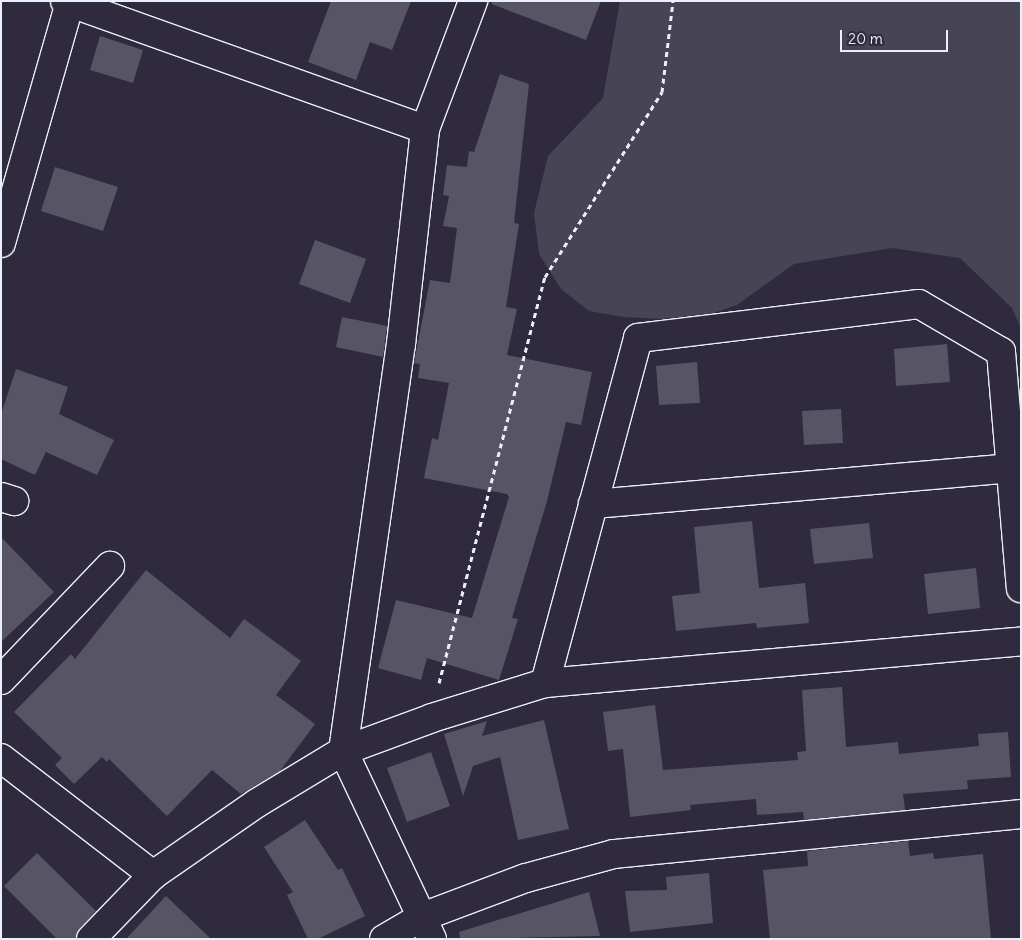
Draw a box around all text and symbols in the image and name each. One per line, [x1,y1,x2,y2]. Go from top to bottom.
scale bar [842,20,950,52]
text: 20 m [848,29,883,48]

